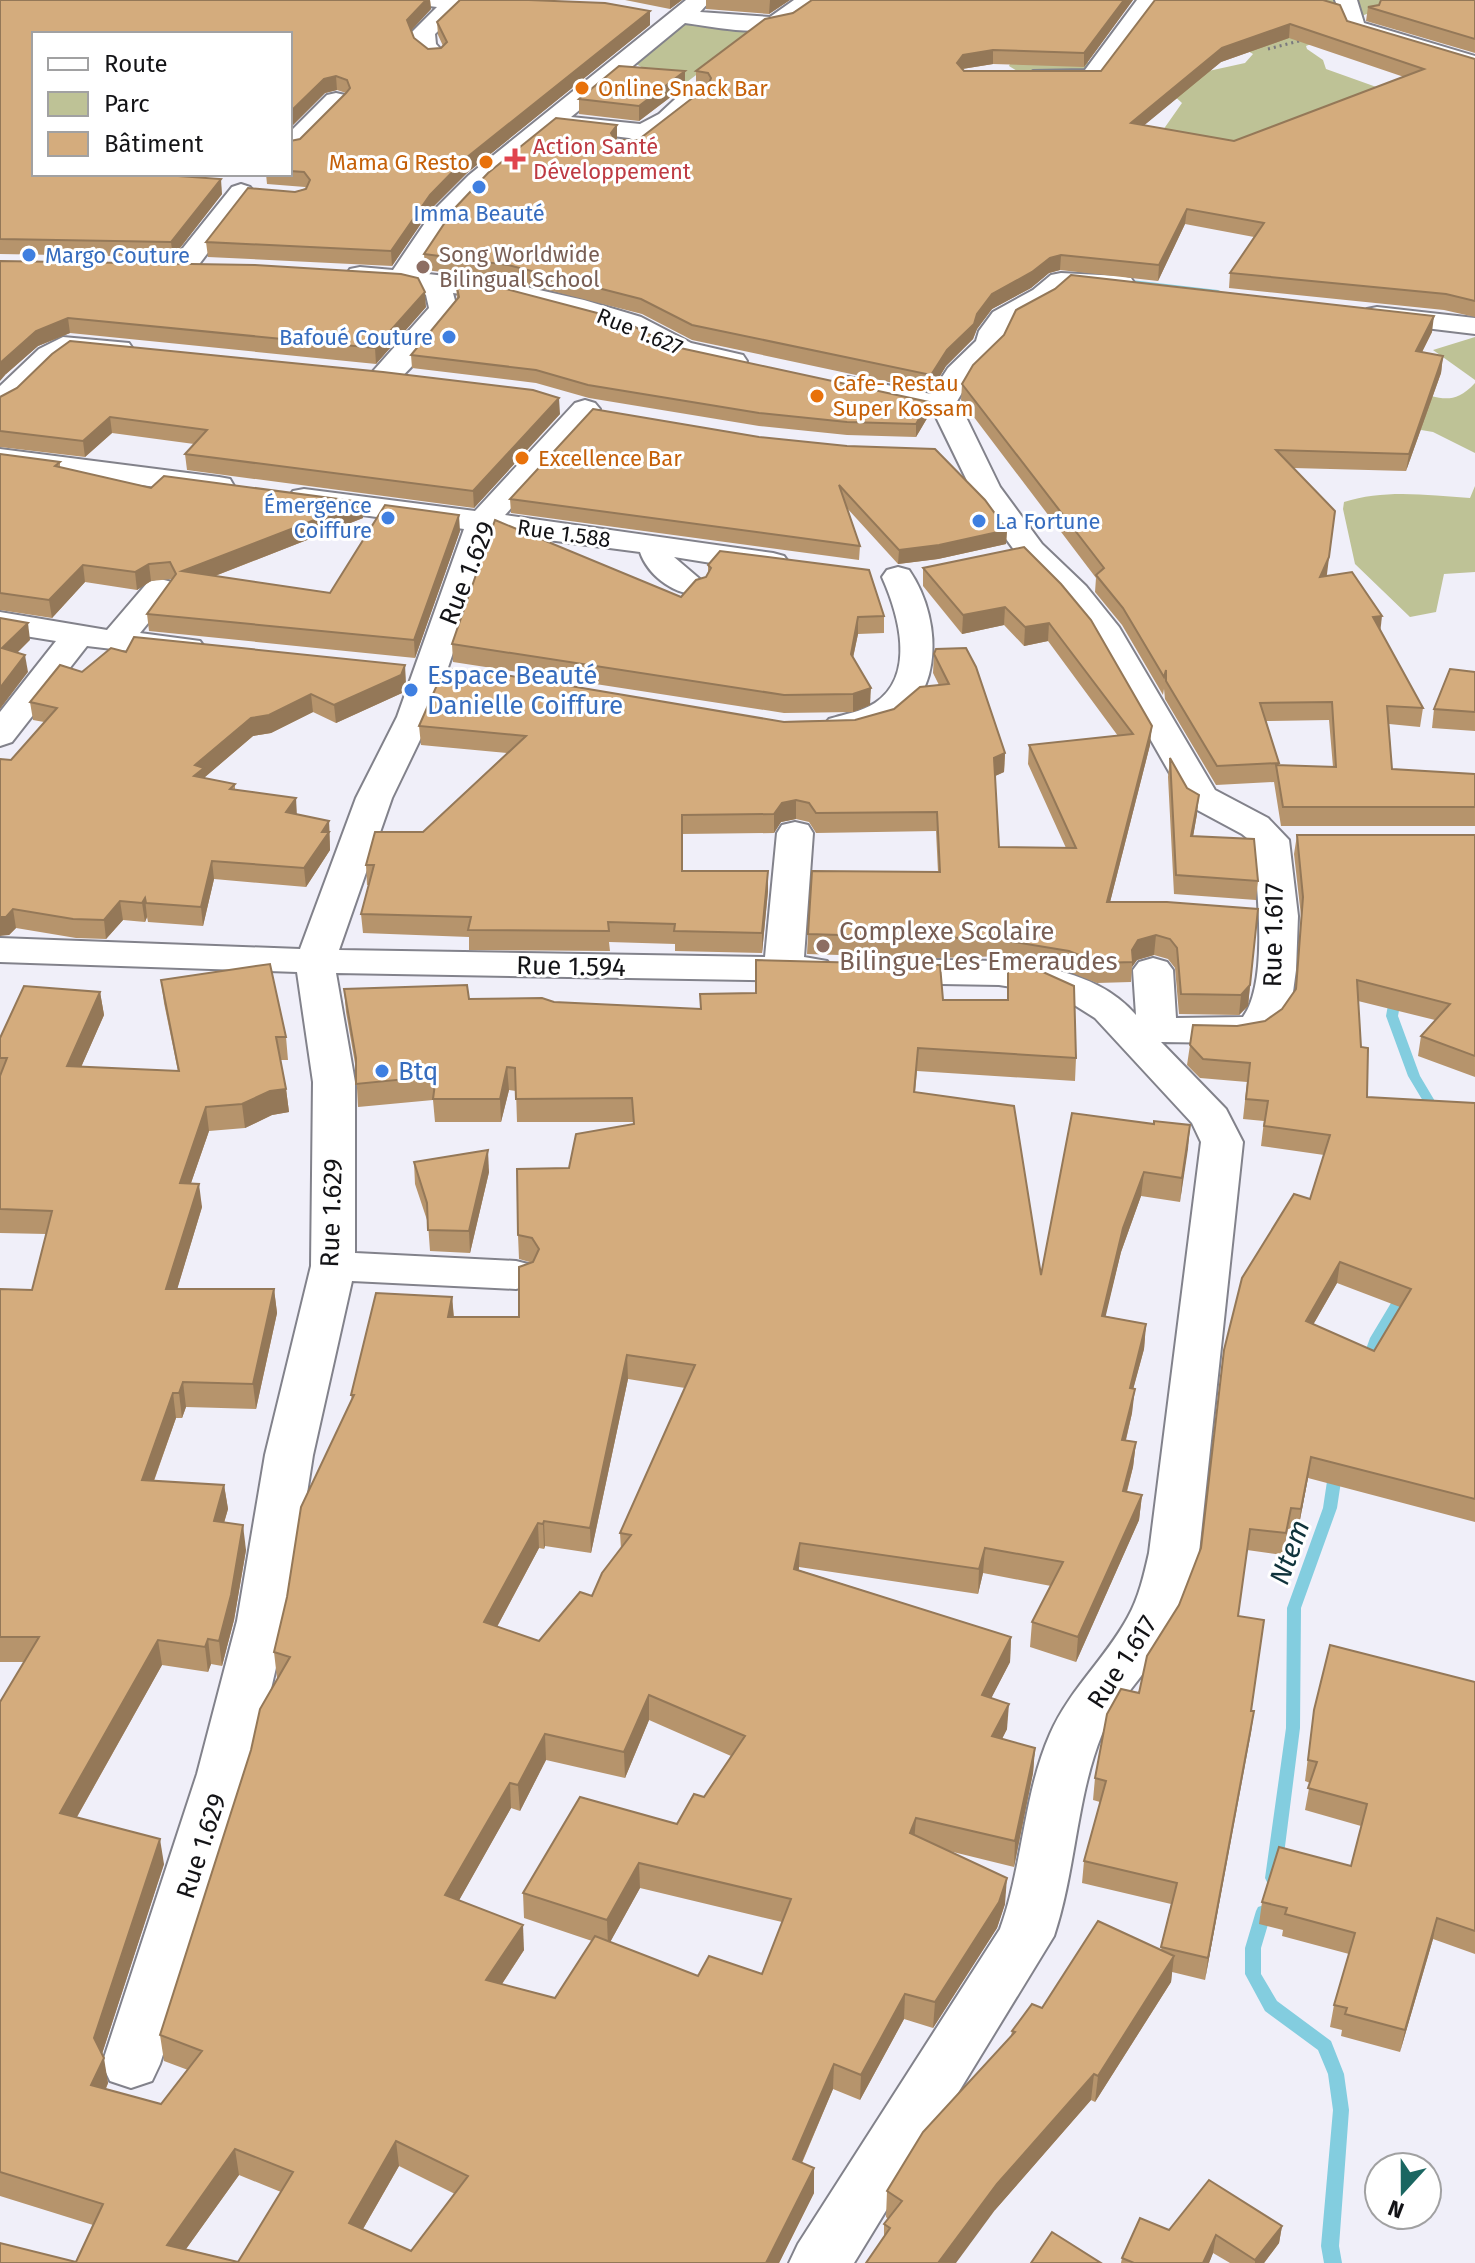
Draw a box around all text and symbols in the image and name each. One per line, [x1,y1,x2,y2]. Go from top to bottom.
legend [32,32,292,176]
text: Route [104,50,168,78]
place label: Online Snack Bar [598,75,768,102]
marker: Online Snack Bar [573,79,591,97]
text: Parc [104,90,150,118]
text: Bâtiment [104,130,204,158]
place label: Action Santé Développement [533,133,691,185]
marker: Action Santé Développement [504,148,526,170]
place label: Mama G Resto [329,149,470,176]
marker: Mama G Resto [477,153,495,171]
marker: Imma Beauté [470,178,488,196]
place label: Imma Beauté [413,200,545,227]
place label: Song Worldwide Bilingual School [439,241,600,293]
place label: Margo Couture [45,242,190,269]
marker: Margo Couture [20,246,38,264]
marker: Song Worldwide Bilingual School [414,258,432,276]
street label: Rue 1.627 [593,302,687,361]
place label: Bafoué Couture [279,324,433,351]
marker: Bafoué Couture [440,328,458,346]
place label: Cafe- Restau Super Kossam [833,370,974,422]
marker: Cafe- Restau Super Kossam [808,387,826,405]
place label: Excellence Bar [538,445,682,472]
marker: Excellence Bar [513,449,531,467]
place label: Émergence Coiffure [263,492,372,544]
place label: La Fortune [995,508,1101,535]
marker: Émergence Coiffure [379,509,397,527]
marker: La Fortune [970,512,988,530]
street label: Rue 1.588 [515,514,612,553]
street label: Rue 1.629 [433,517,502,630]
place label: Espace Beauté Danielle Coiffure [427,660,623,721]
marker: Espace Beauté Danielle Coiffure [402,681,420,699]
street label: Rue 1.617 [1257,882,1290,988]
place label: Complexe Scolaire Bilingue Les Emeraudes [839,916,1118,977]
marker: Complexe Scolaire Bilingue Les Emeraudes [814,937,832,955]
street label: Rue 1.594 [516,950,626,983]
place label: Btq [398,1056,438,1087]
marker: Btq [373,1062,391,1080]
street label: Rue 1.629 [314,1158,349,1268]
water label: Ntem [1263,1515,1316,1589]
street label: Rue 1.617 [1081,1610,1164,1715]
street label: Rue 1.629 [170,1790,233,1903]
north arrow [1363,2151,1443,2231]
text: N [1384,2194,1408,2224]

